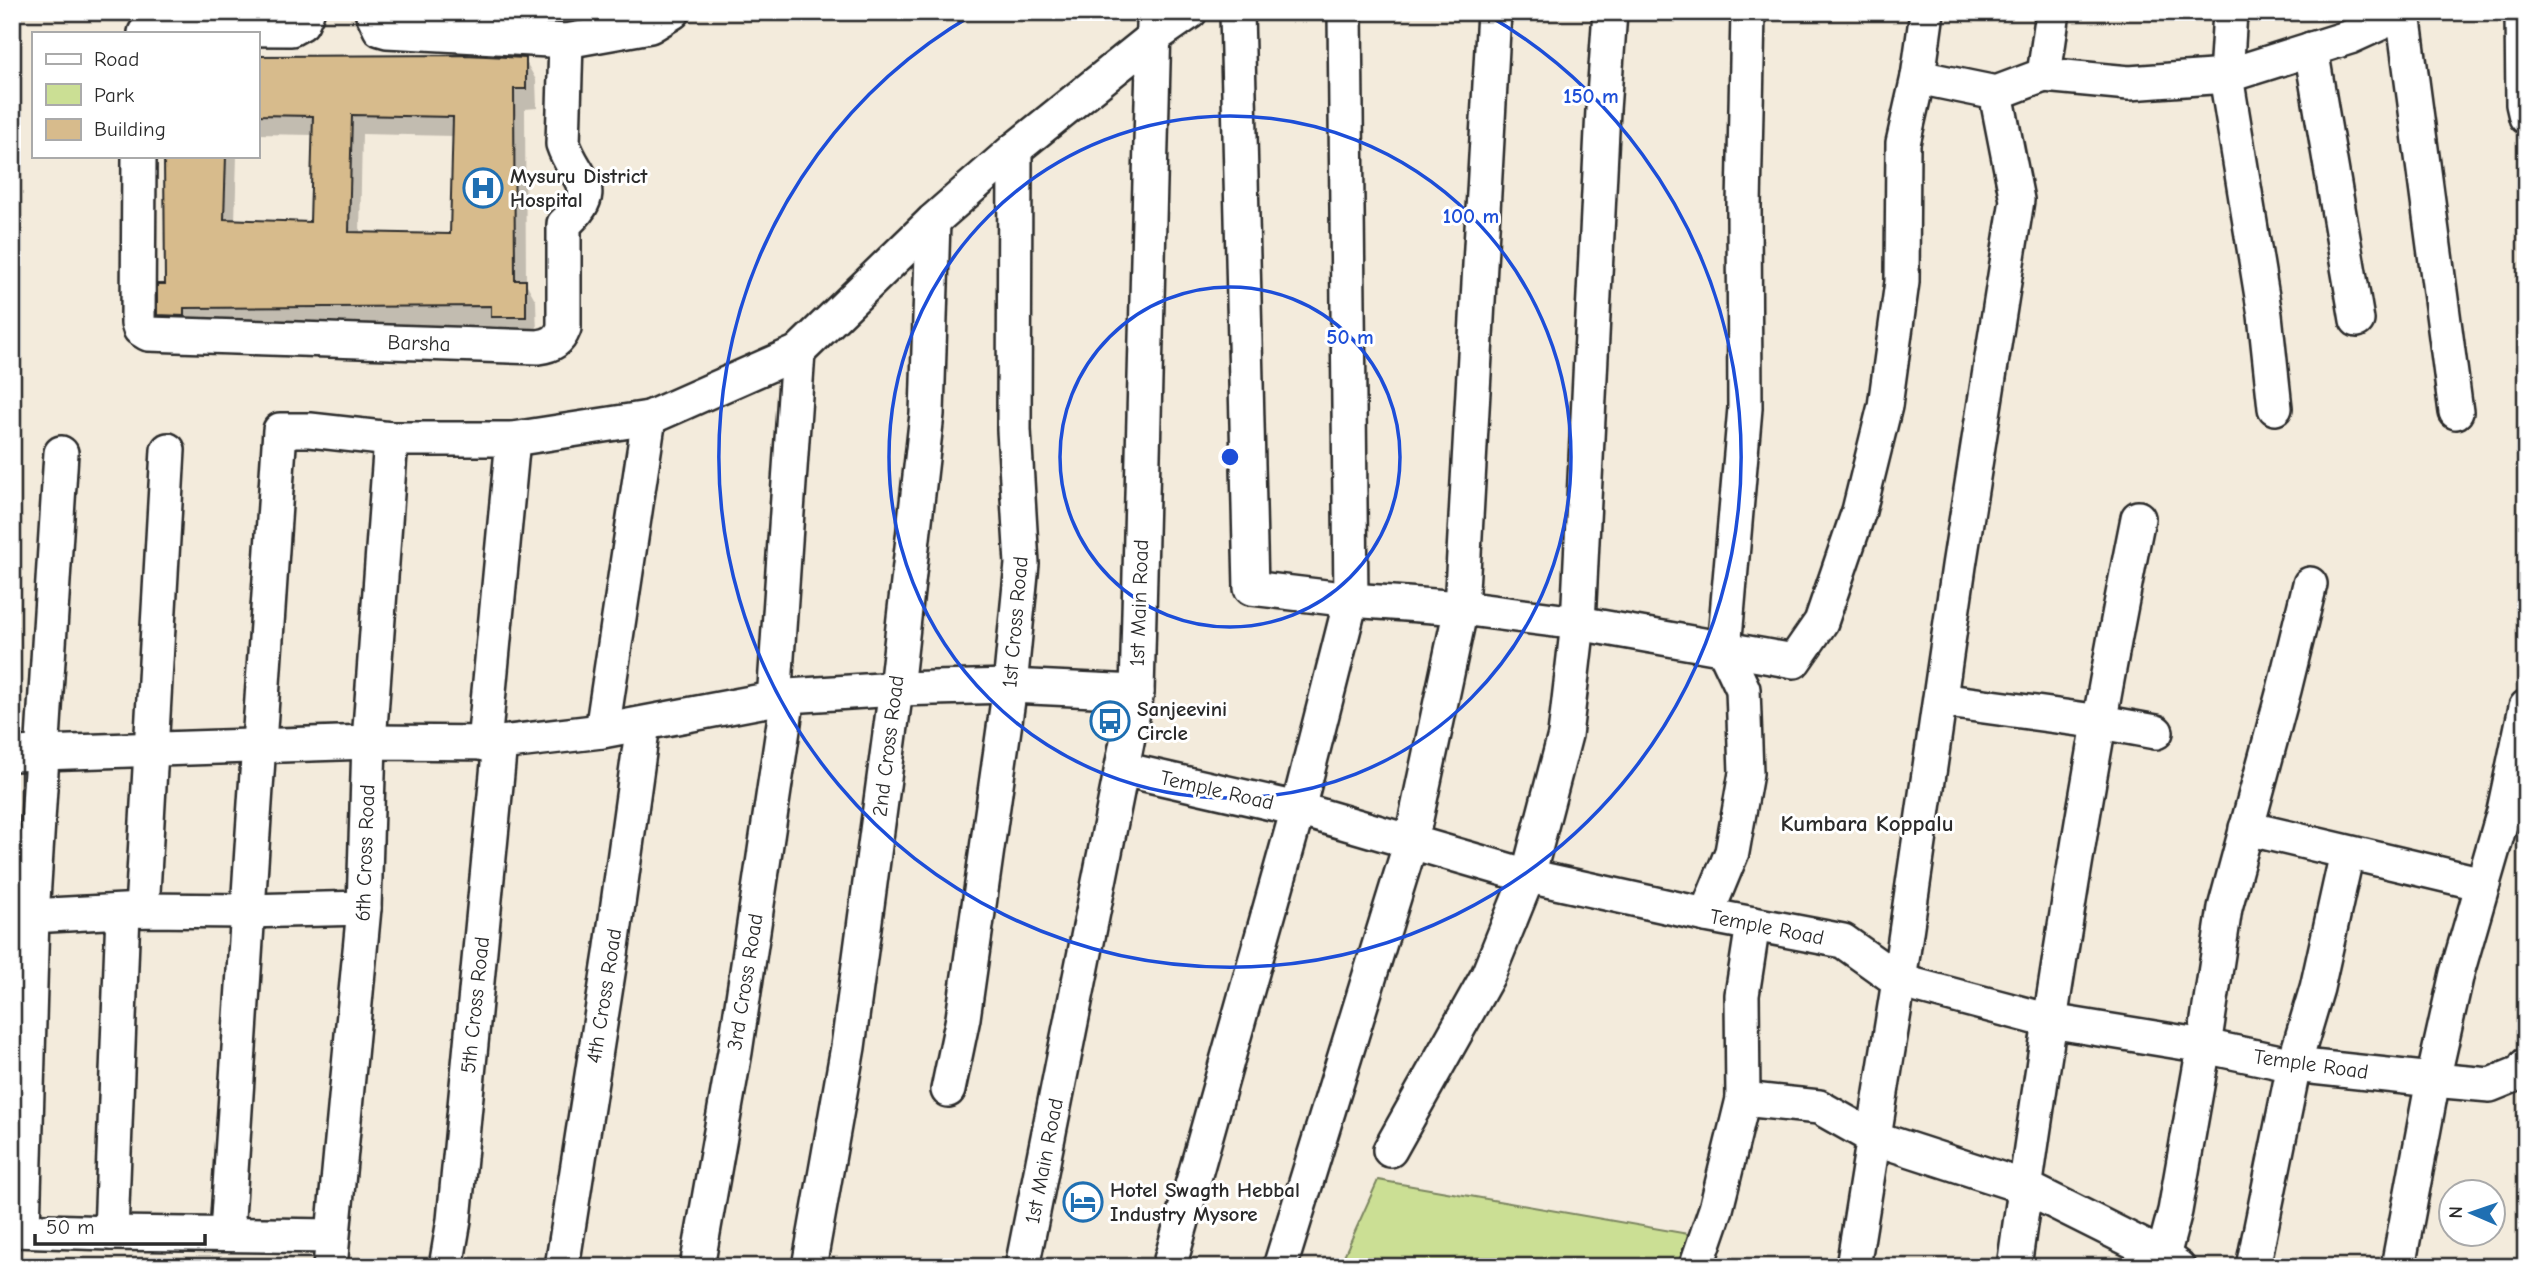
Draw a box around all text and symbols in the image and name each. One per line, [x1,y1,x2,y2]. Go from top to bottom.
legend [32,32,259,158]
text: Road [94,47,139,71]
text: Park [94,83,134,107]
text: 150 m [1563,84,1619,108]
text: Building [94,117,166,141]
place label: Mysuru District Hospital [510,164,649,212]
hospital icon: Mysuru District Hospital [462,167,504,209]
text: 100 m [1443,204,1499,228]
text: 50 m [1326,325,1374,349]
street label: Barsha [387,330,451,356]
centre of rings [1218,445,1242,469]
street label: 1st Main Road [1125,539,1153,667]
street label: 1st Cross Road [997,555,1033,689]
street label: 2nd Cross Road [867,674,909,818]
place label: Sanjeevini Circle [1137,697,1227,745]
bus stop icon: Sanjeevini Circle [1089,700,1131,742]
street label: Temple Road [1158,765,1276,815]
street label: 6th Cross Road [351,784,379,922]
district label: Kumbara Koppalu [1780,810,1954,837]
street label: Temple Road [1708,904,1826,950]
street label: 3rd Cross Road [722,912,768,1052]
street label: 4th Cross Road [582,927,626,1065]
street label: 5th Cross Road [456,935,494,1075]
street label: Temple Road [2252,1044,2370,1084]
street label: 1st Main Road [1020,1096,1068,1226]
place label: Hotel Swagth Hebbal Industry Mysore [1110,1178,1300,1226]
north arrow [2436,1178,2506,1248]
hotel icon: Hotel Swagth Hebbal Industry Mysore [1062,1181,1104,1223]
scale bar [35,1202,205,1246]
text: N [2445,1206,2467,1219]
text: 50 m [46,1215,95,1239]

